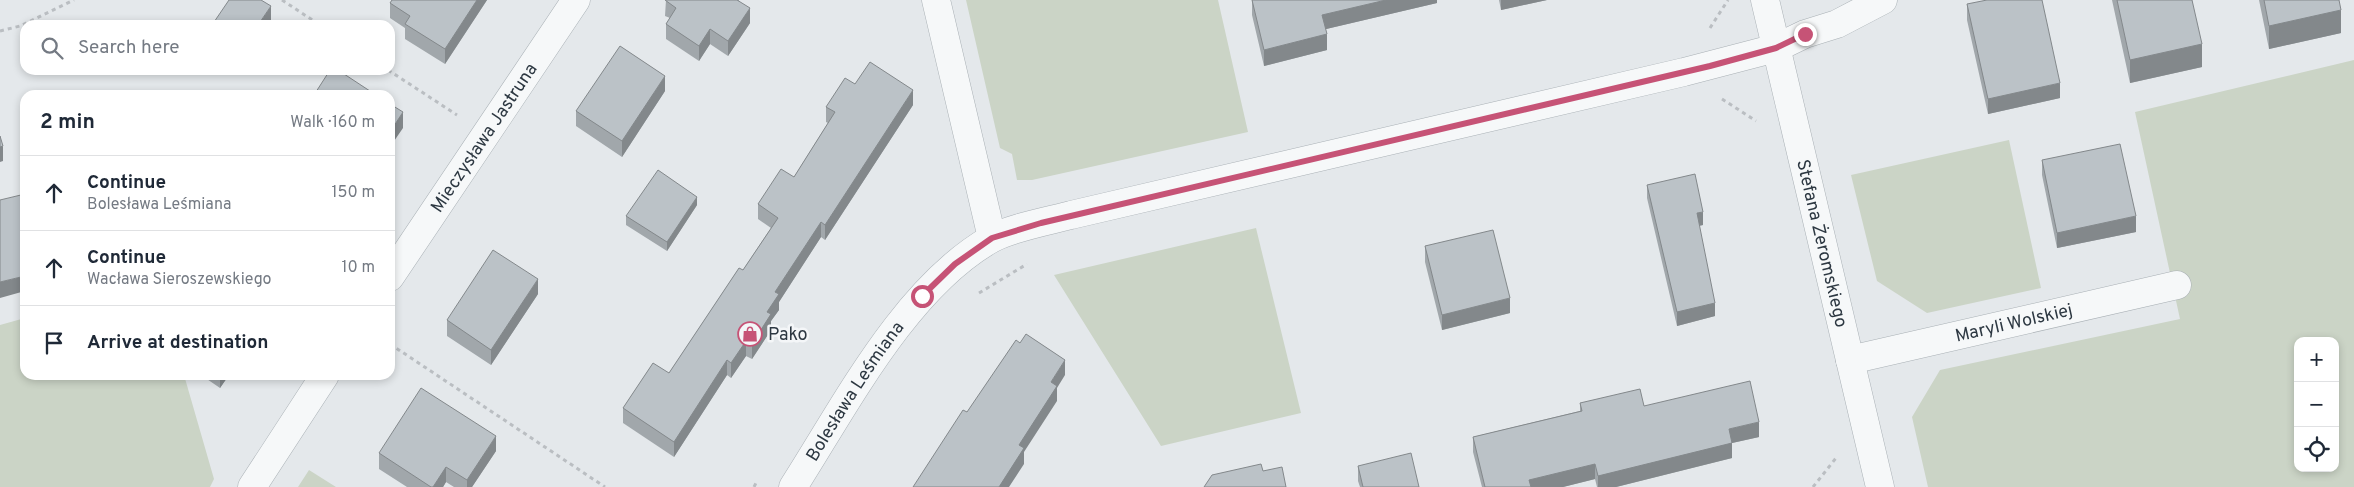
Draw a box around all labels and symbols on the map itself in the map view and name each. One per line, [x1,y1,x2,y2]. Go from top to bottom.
route end [1794,23,1817,46]
street label: Mieczysława Jastruna [426,59,543,218]
street label: Stefana Żeromskiego [1790,157,1852,330]
route start [911,285,934,308]
street label: Maryli Wolskiej [1953,299,2075,349]
street label: Bolesława Leśmiana [802,317,910,466]
shop icon: Pako [737,321,763,347]
place label: Pako [768,324,808,347]

